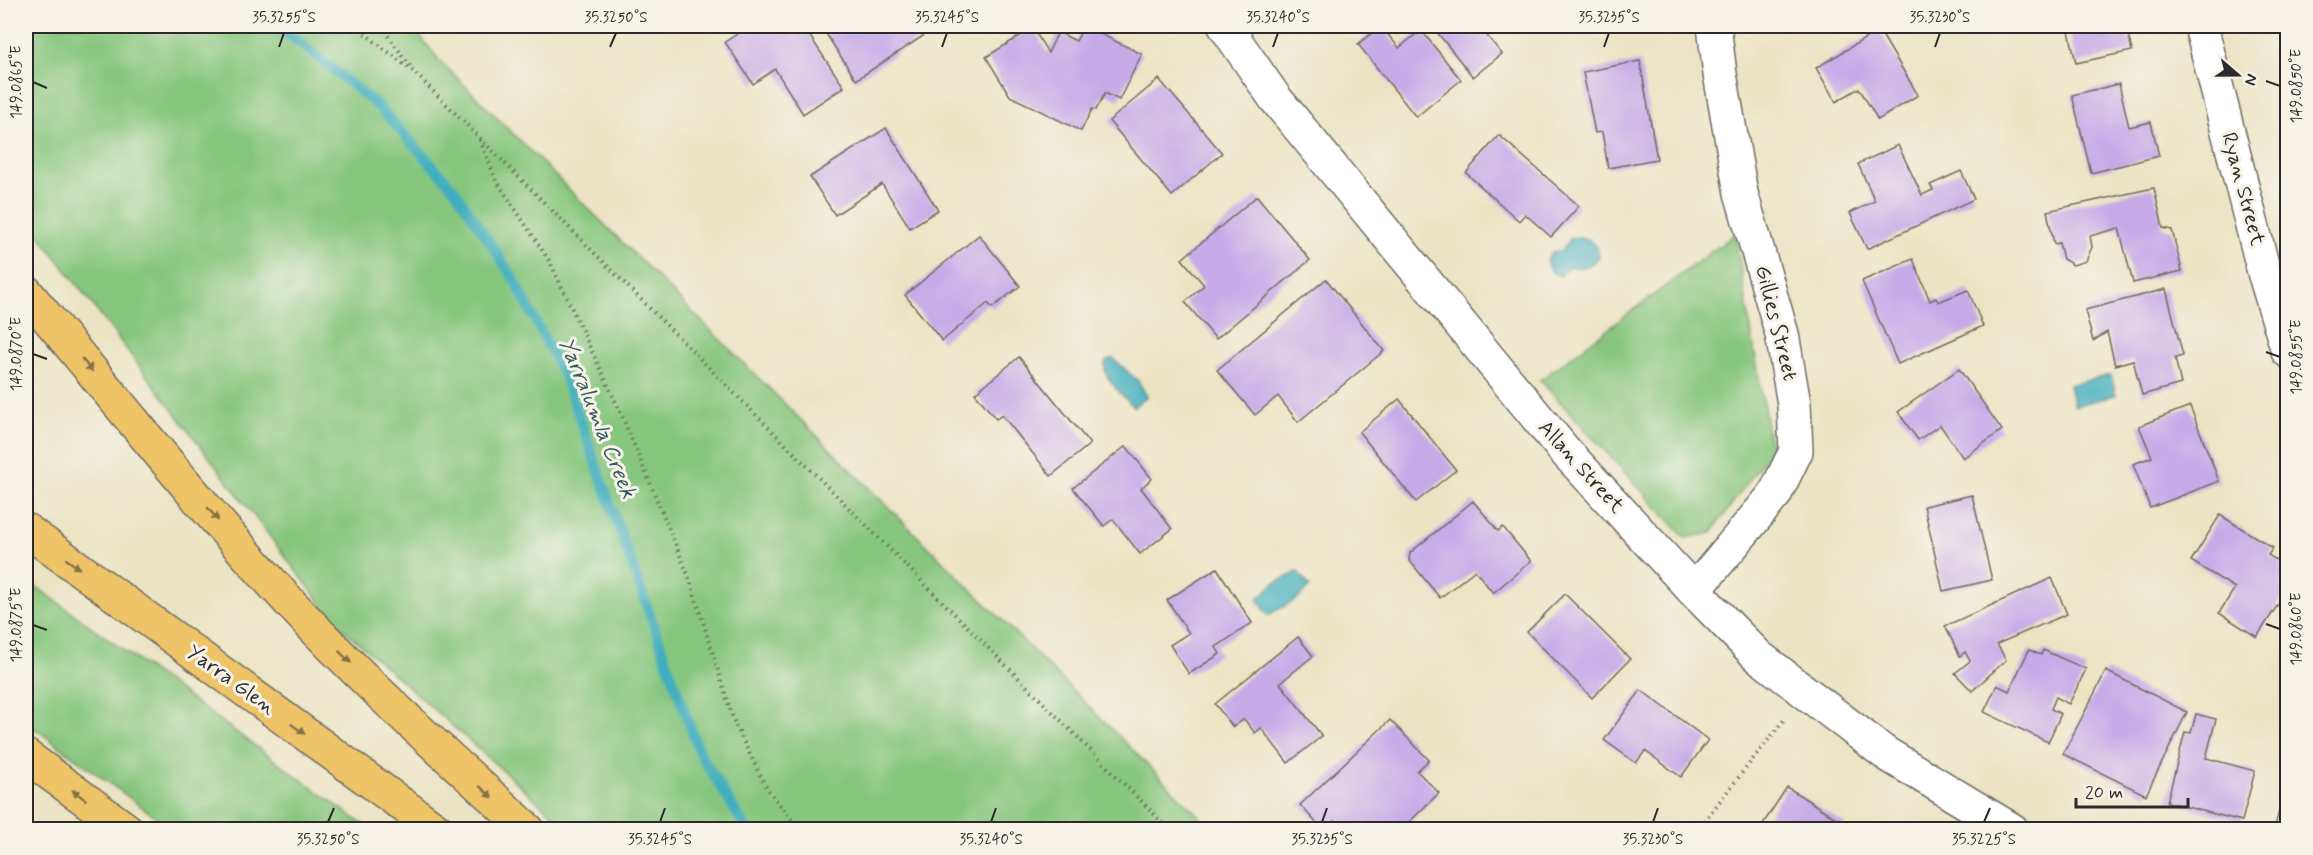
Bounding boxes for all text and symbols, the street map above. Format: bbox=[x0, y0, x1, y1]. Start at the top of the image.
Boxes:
text: 35.3255°S bbox=[252, 8, 316, 28]
text: 35.3250°S bbox=[584, 8, 648, 28]
text: 35.3245°S bbox=[915, 8, 979, 28]
text: 35.3240°S bbox=[1246, 8, 1310, 28]
text: 35.3235°S bbox=[1578, 8, 1640, 28]
text: 35.3230°S bbox=[1910, 8, 1970, 28]
text: 149.0865°E bbox=[7, 45, 27, 119]
north arrow bbox=[2208, 45, 2268, 105]
text: 149.0850°E bbox=[2287, 49, 2307, 123]
text: N bbox=[2239, 71, 2262, 88]
street label: Ryan Street bbox=[2214, 129, 2272, 249]
street label: Gillies Street bbox=[1748, 262, 1804, 384]
text: 149.0870°E bbox=[7, 317, 27, 391]
text: 149.0855°E bbox=[2287, 319, 2307, 395]
water label: Yarralumla Creek bbox=[552, 333, 642, 503]
one-way arrow bbox=[80, 357, 93, 372]
street label: Allan Street bbox=[1532, 414, 1631, 520]
one-way arrow bbox=[206, 506, 219, 522]
one-way arrow bbox=[64, 558, 80, 570]
text: 149.0875°E bbox=[7, 587, 27, 663]
text: 149.0860°E bbox=[2287, 592, 2307, 666]
street label: Yarra Glen bbox=[181, 638, 282, 722]
one-way arrow bbox=[337, 650, 351, 664]
one-way arrow bbox=[291, 722, 306, 734]
scale bar bbox=[2076, 771, 2188, 809]
text: 20 m bbox=[2085, 781, 2123, 805]
one-way arrow bbox=[478, 785, 493, 798]
one-way arrow bbox=[72, 789, 88, 801]
text: 35.3250°S bbox=[296, 830, 360, 850]
text: 35.3245°S bbox=[628, 830, 692, 850]
text: 35.3240°S bbox=[959, 830, 1023, 850]
text: 35.3235°S bbox=[1291, 830, 1353, 850]
text: 35.3230°S bbox=[1623, 830, 1683, 850]
text: 35.3225°S bbox=[1952, 830, 2016, 850]

